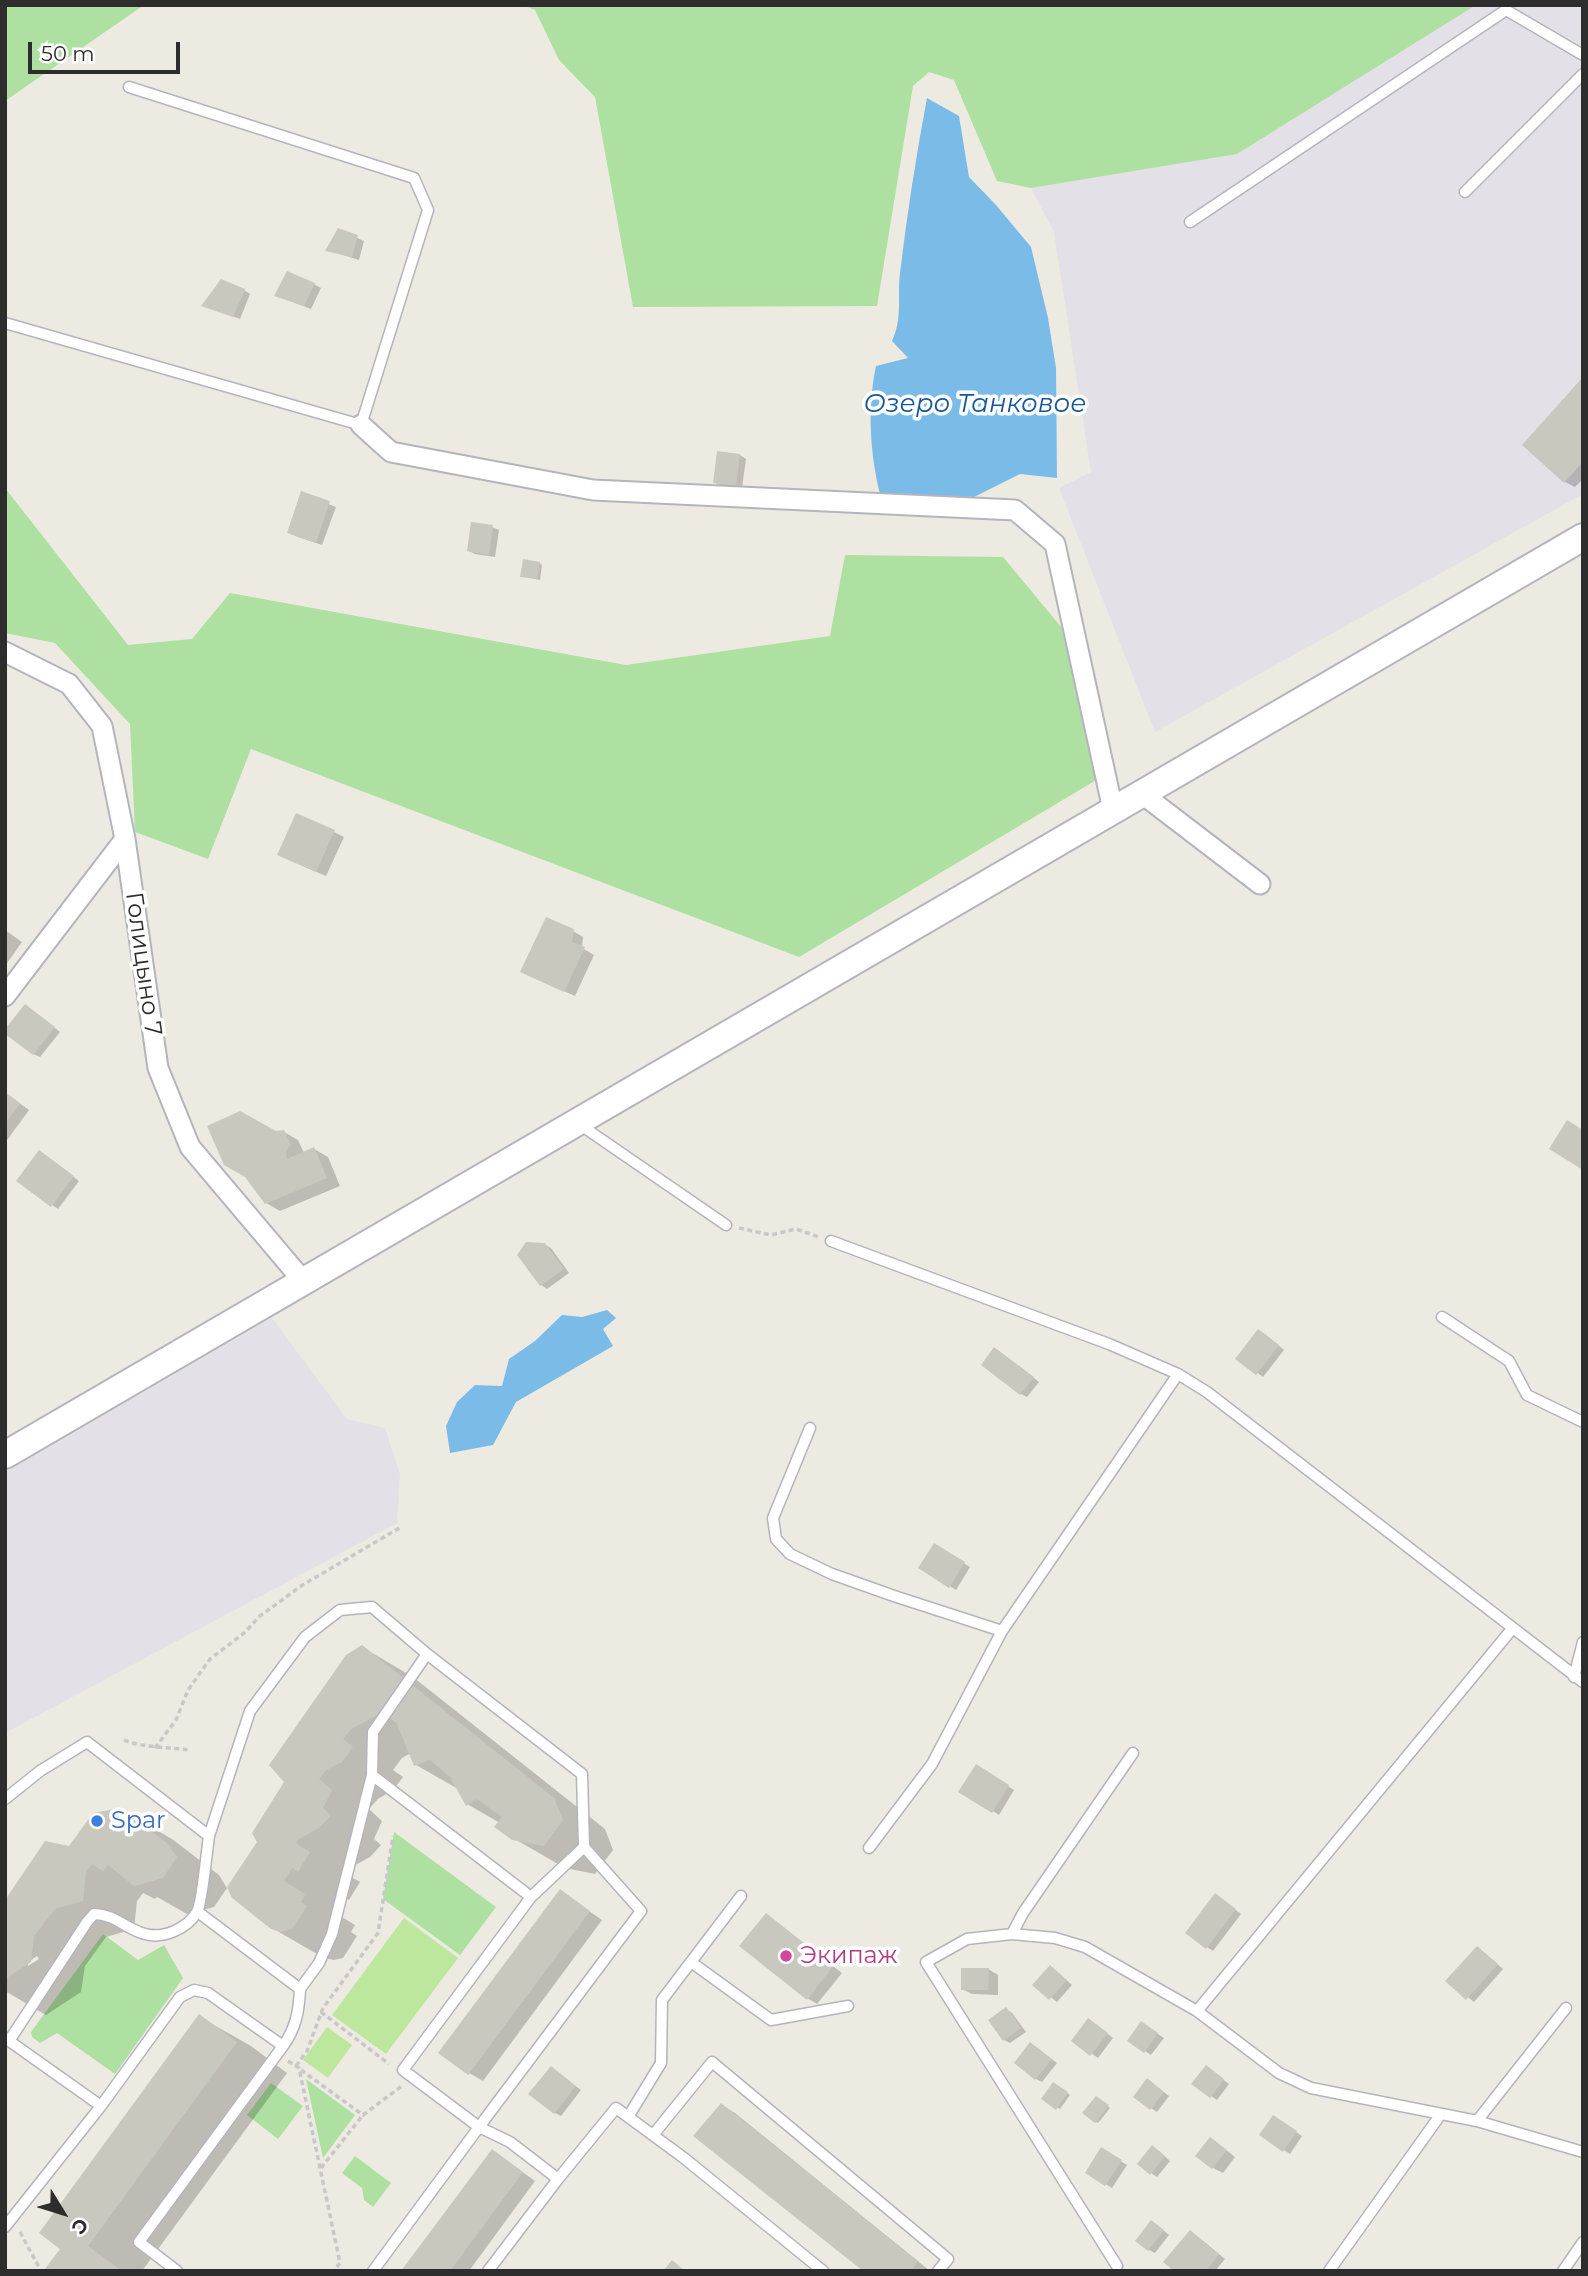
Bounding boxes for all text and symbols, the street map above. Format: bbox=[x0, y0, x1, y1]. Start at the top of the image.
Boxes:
scale bar bbox=[32, 28, 184, 72]
text: 50 m bbox=[41, 41, 95, 66]
water label: Озеро Танковое bbox=[864, 388, 1086, 420]
street label: Голицыно 7 bbox=[119, 890, 167, 1038]
place label: Spar bbox=[111, 1807, 166, 1835]
marker: Spar bbox=[89, 1813, 105, 1829]
place label: Экипаж bbox=[800, 1942, 897, 1970]
marker: Экипаж bbox=[778, 1948, 794, 1964]
north arrow bbox=[28, 2178, 98, 2248]
text: С bbox=[67, 2214, 93, 2239]

